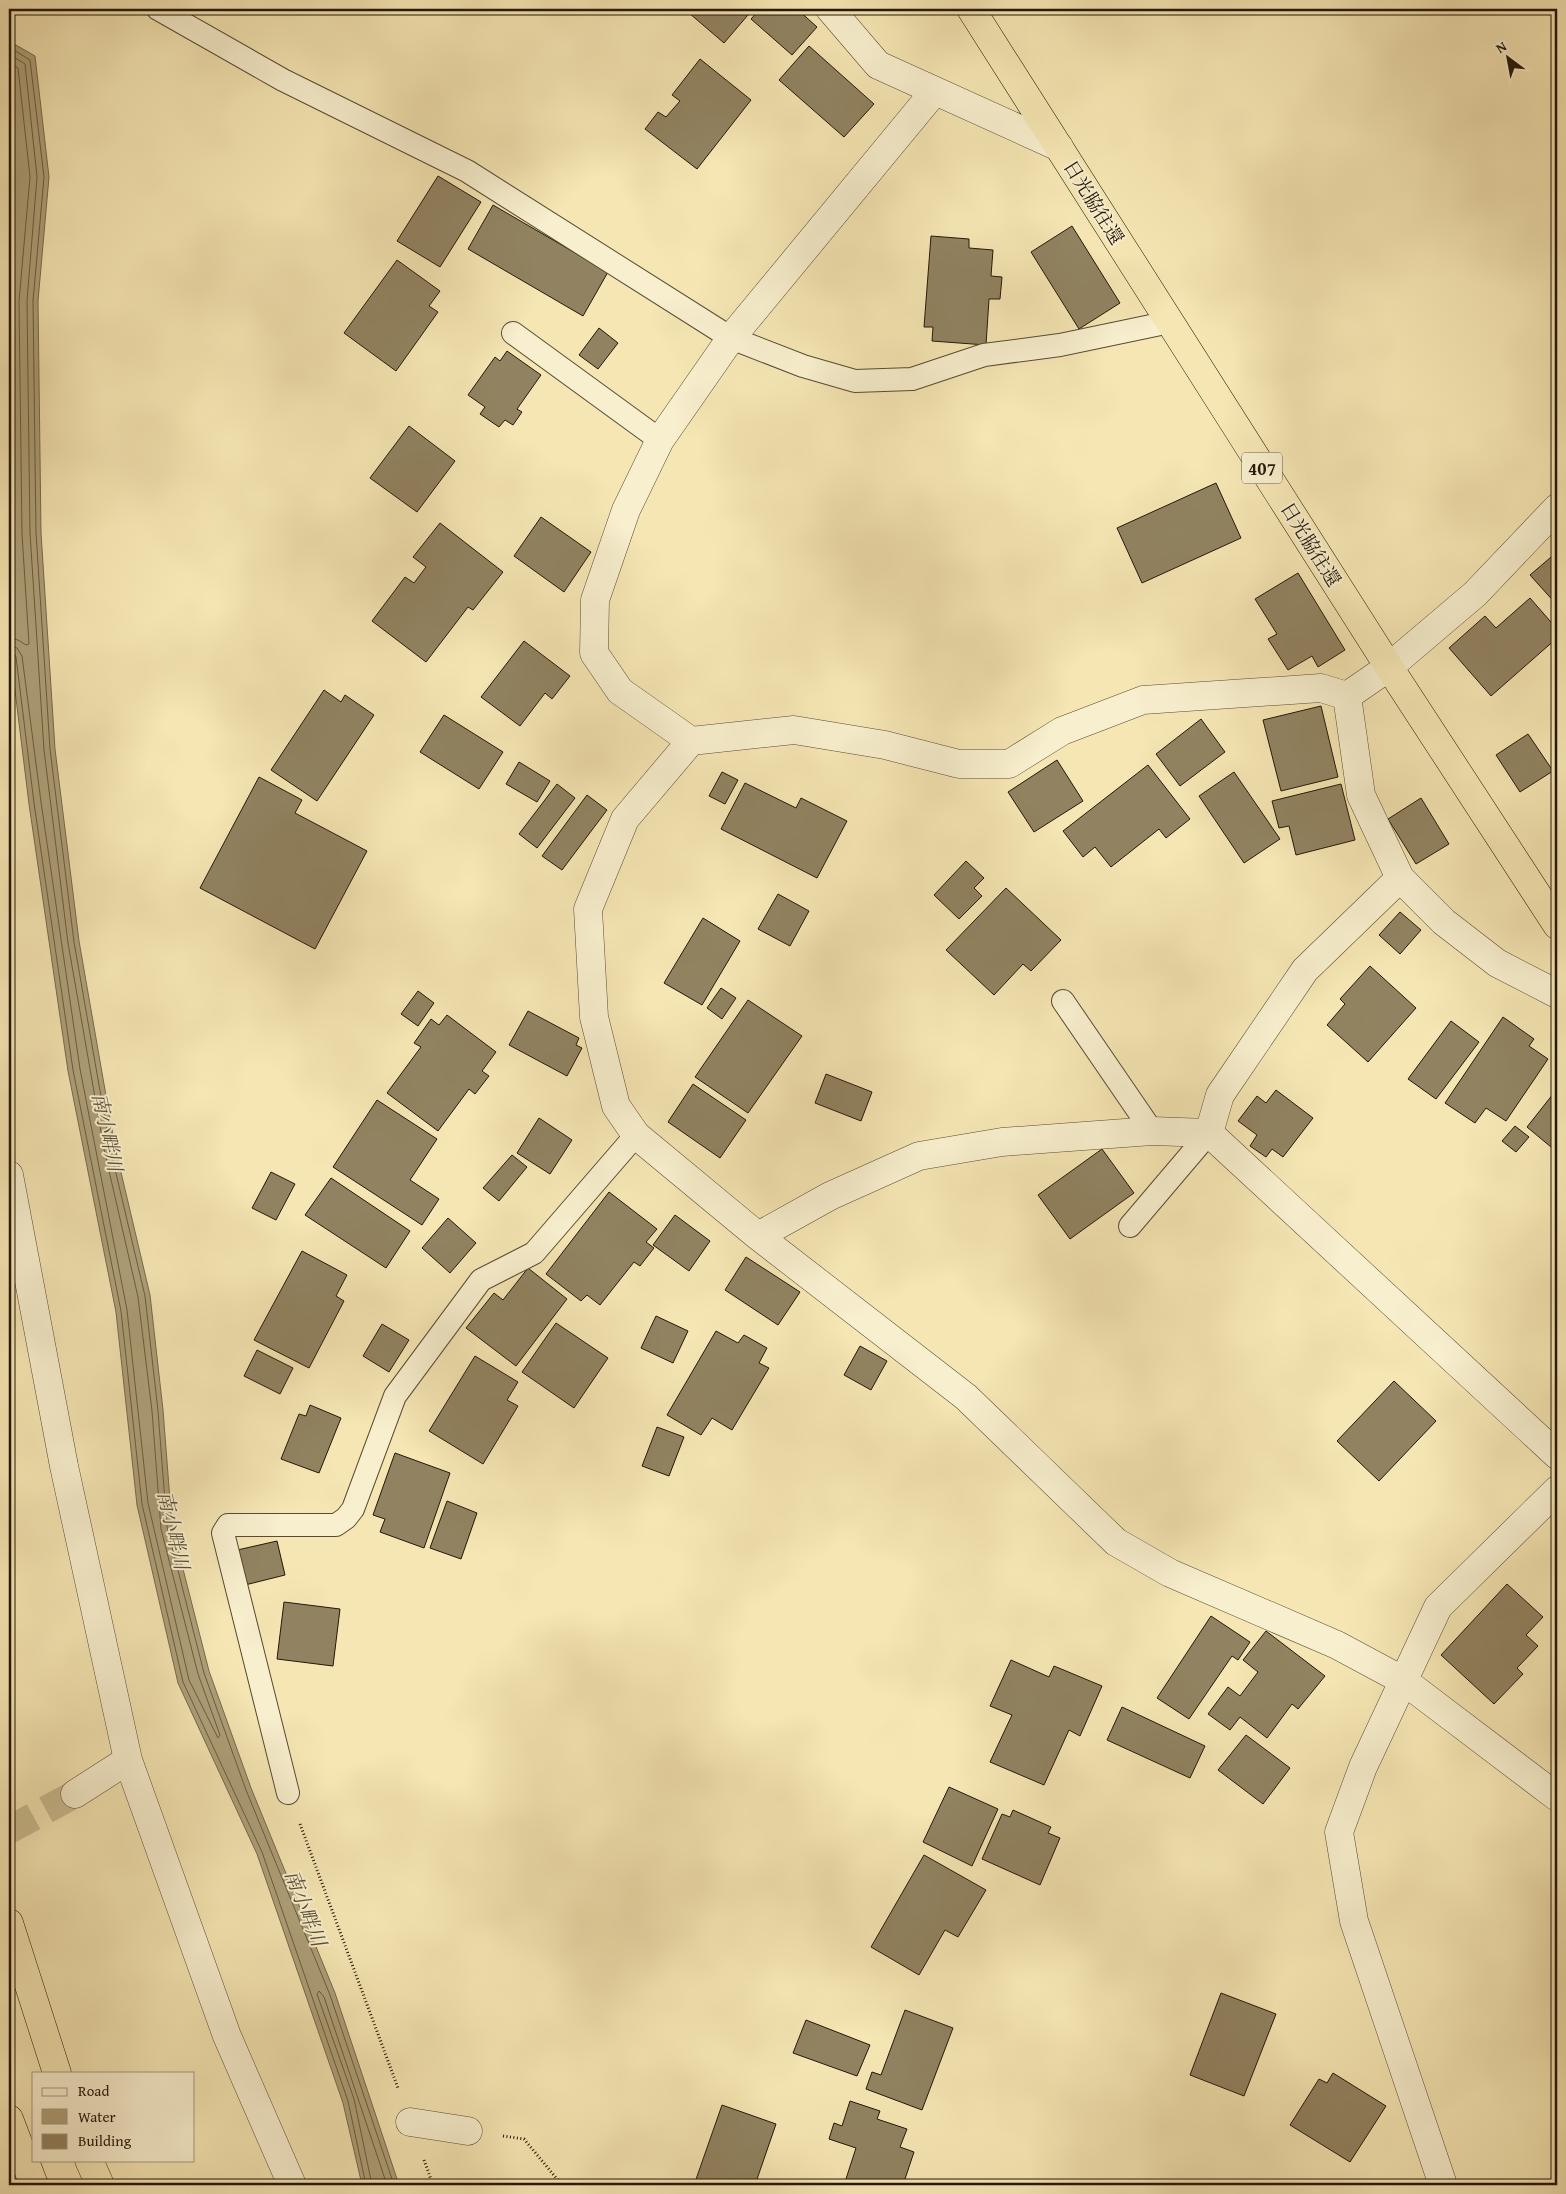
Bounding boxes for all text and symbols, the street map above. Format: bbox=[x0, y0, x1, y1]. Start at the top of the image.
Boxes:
north arrow bbox=[1484, 32, 1534, 82]
text: N bbox=[1492, 36, 1511, 58]
street label: 日光脇往還 bbox=[1057, 154, 1131, 250]
road number: 407 bbox=[1242, 452, 1282, 483]
street label: 日光脇往還 bbox=[1274, 496, 1348, 592]
water label: 南小畔川 bbox=[86, 1090, 131, 1176]
water label: 南小畔川 bbox=[151, 1488, 198, 1574]
water label: 南小畔川 bbox=[278, 1865, 335, 1952]
legend bbox=[32, 2072, 195, 2162]
text: Road bbox=[78, 2080, 109, 2101]
text: Water bbox=[78, 2106, 116, 2127]
text: Building bbox=[78, 2130, 132, 2151]

